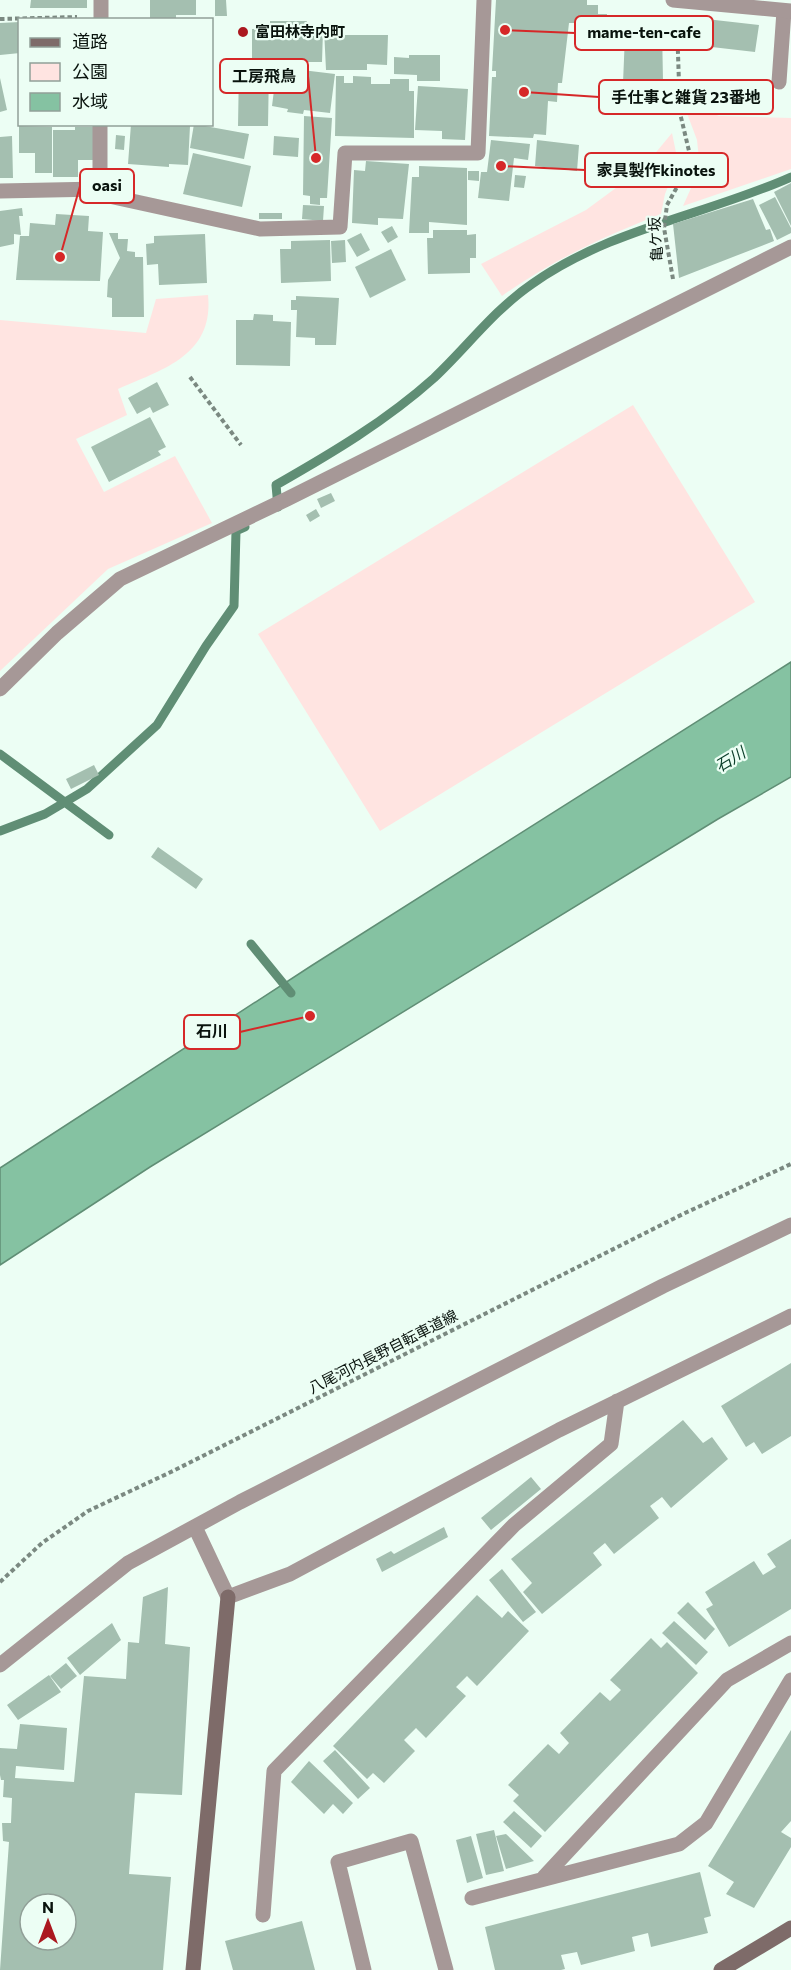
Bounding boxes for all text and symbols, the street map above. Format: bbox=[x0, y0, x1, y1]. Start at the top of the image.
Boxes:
callout: mame-ten-cafe bbox=[575, 16, 713, 50]
legend bbox=[18, 18, 213, 126]
place label: 富田林寺内町 bbox=[255, 22, 345, 40]
text: mame-ten-cafe bbox=[587, 22, 701, 41]
marker: 富田林寺内町 bbox=[236, 25, 250, 39]
text: 道路 bbox=[72, 30, 108, 52]
callout: 工房飛鳥 bbox=[220, 59, 308, 93]
text: 公園 bbox=[72, 60, 108, 82]
text: 工房飛鳥 bbox=[232, 66, 296, 85]
callout: 手仕事と雑貨 23番地 bbox=[599, 80, 773, 114]
text: 手仕事と雑貨 23番地 bbox=[611, 87, 761, 106]
text: 水域 bbox=[72, 90, 108, 112]
callout: 家具製作kinotes bbox=[585, 153, 728, 187]
text: 家具製作kinotes bbox=[597, 160, 715, 179]
callout: oasi bbox=[80, 169, 134, 203]
text: oasi bbox=[92, 175, 122, 194]
street label: 亀ケ坂 bbox=[644, 216, 666, 262]
water label: 石川 bbox=[711, 741, 750, 775]
callout: 石川 bbox=[184, 1015, 240, 1049]
text: 石川 bbox=[196, 1021, 228, 1040]
street label: 八尾河内長野自転車道線 bbox=[305, 1306, 460, 1397]
north arrow bbox=[18, 1892, 78, 1952]
text: N bbox=[42, 1897, 54, 1916]

